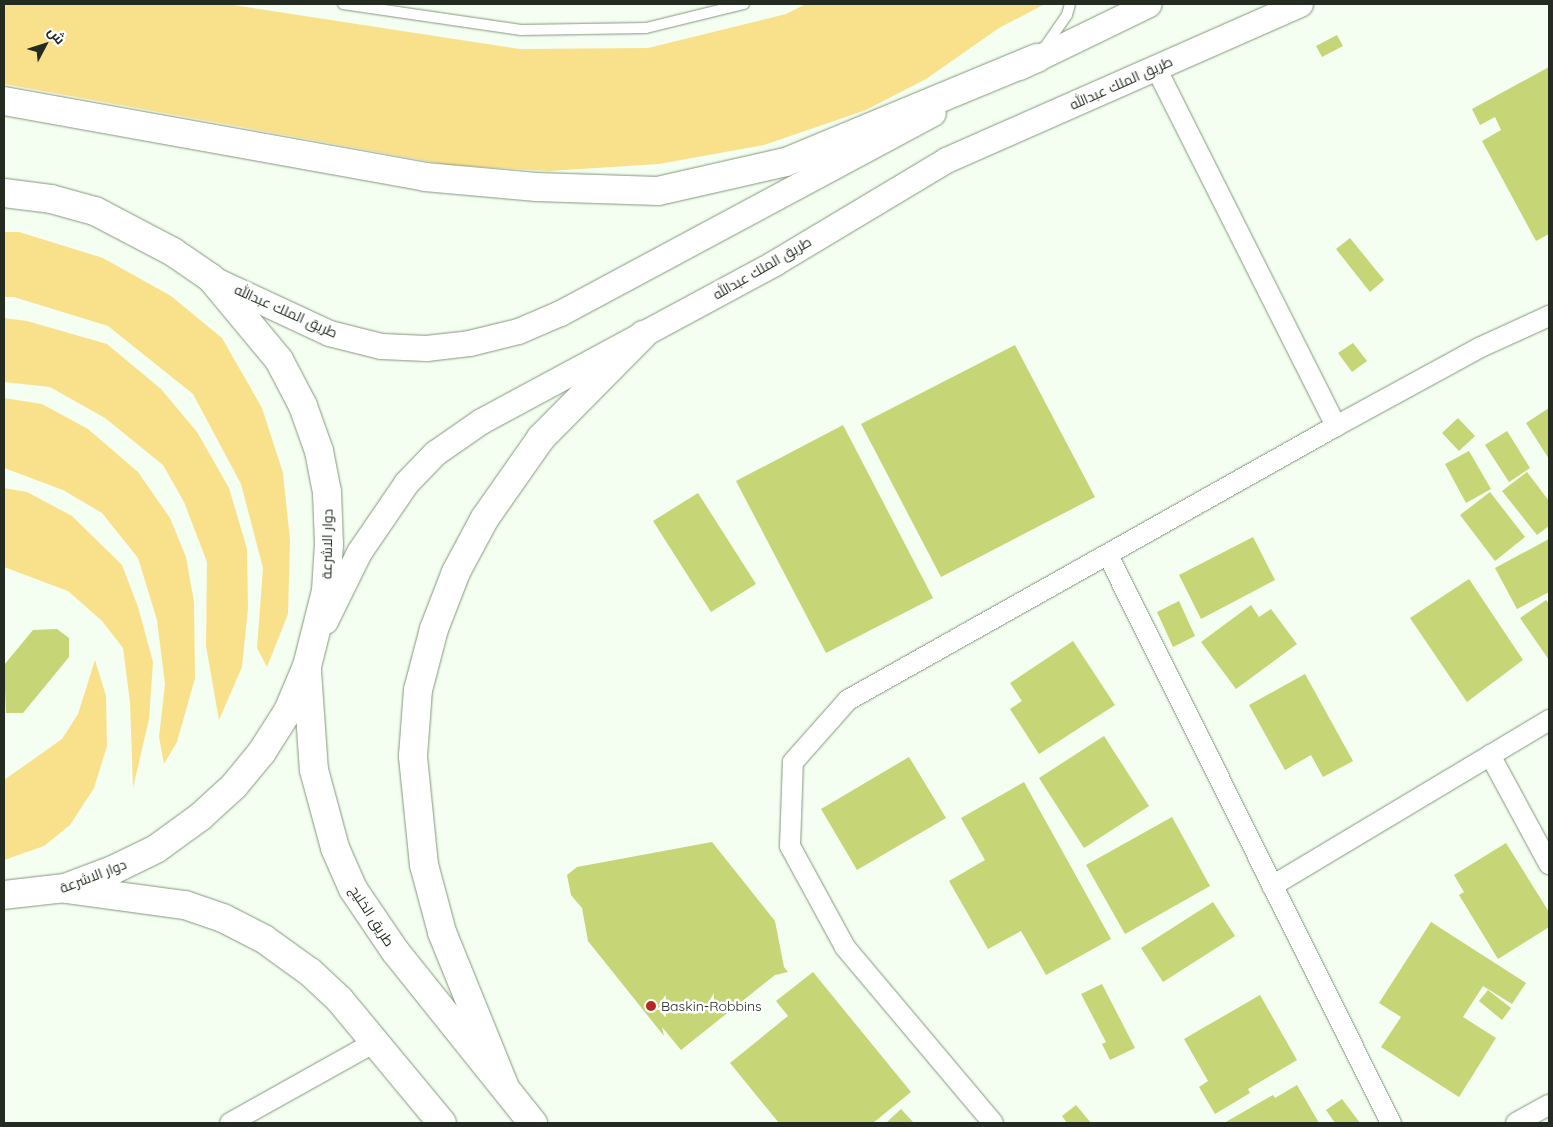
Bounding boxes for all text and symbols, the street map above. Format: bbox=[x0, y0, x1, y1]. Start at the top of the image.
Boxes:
north arrow bbox=[20, 20, 70, 70]
text: ش bbox=[44, 23, 69, 48]
street label: طريق الملك عبدالله bbox=[1067, 53, 1175, 113]
street label: طريق الملك عبدالله bbox=[710, 233, 814, 303]
street label: طريق الملك عبدالله bbox=[232, 281, 340, 341]
street label: دوار الاشرعة bbox=[318, 509, 336, 579]
street label: دوار الاشرعة bbox=[57, 856, 129, 896]
street label: طريق الخليج bbox=[346, 882, 398, 950]
place label: Baskin-Robbins bbox=[661, 998, 762, 1014]
marker: Baskin-Robbins bbox=[645, 1000, 657, 1012]

